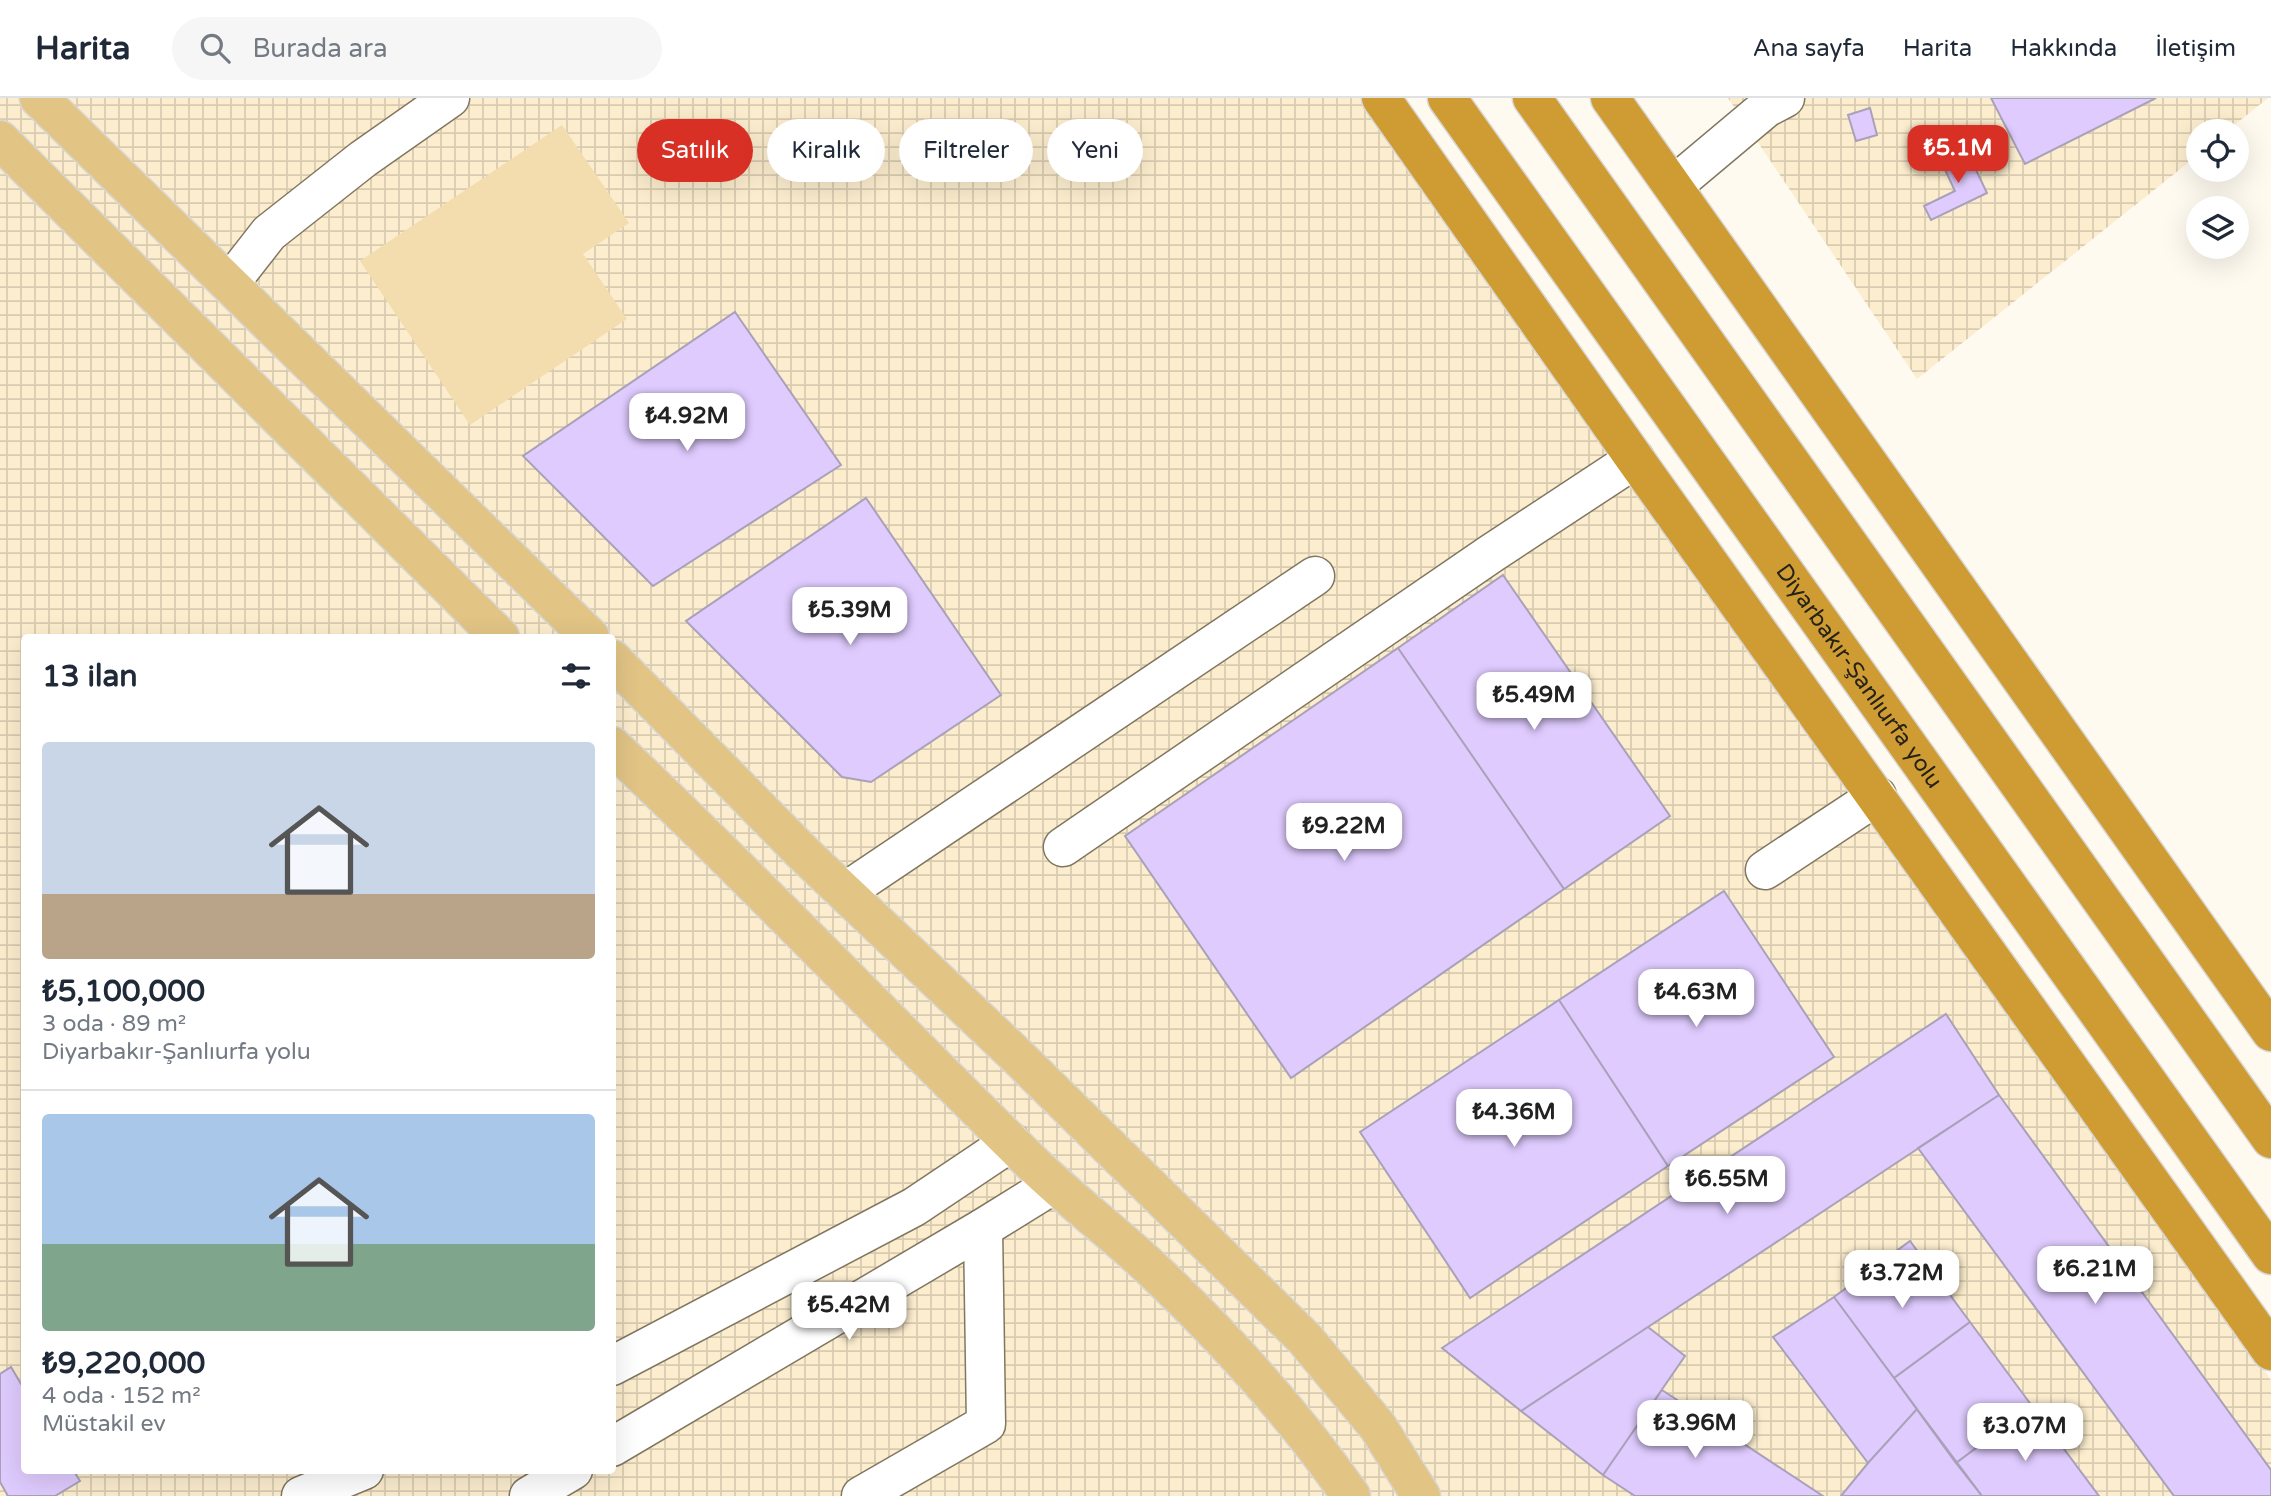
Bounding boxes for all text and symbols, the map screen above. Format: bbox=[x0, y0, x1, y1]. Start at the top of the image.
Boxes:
search box bbox=[172, 17, 662, 80]
text: Harita bbox=[35, 29, 130, 68]
icon: search bbox=[196, 29, 234, 67]
text: Burada ara bbox=[252, 33, 388, 64]
text: Ana sayfa bbox=[1753, 34, 1865, 63]
text: Harita bbox=[1903, 34, 1972, 63]
text: Hakkında bbox=[2010, 34, 2117, 63]
text: İletişim bbox=[2155, 34, 2236, 63]
chip: Satılık bbox=[637, 119, 753, 182]
chip: Kiralık bbox=[767, 119, 885, 182]
chip: Filtreler bbox=[899, 119, 1033, 182]
chip: Yeni bbox=[1047, 119, 1143, 182]
map controls bbox=[2186, 119, 2249, 259]
button: locate bbox=[2186, 119, 2249, 182]
pin: ₺5.1M bbox=[1909, 126, 2007, 185]
text: ₺5.1M bbox=[1924, 134, 1993, 162]
button: layers bbox=[2186, 196, 2249, 259]
pin: ₺4.92M bbox=[630, 394, 744, 453]
text: ₺4.92M bbox=[645, 402, 729, 430]
street label: Diyarbakır-Şanlıurfa yolu bbox=[1769, 559, 1948, 794]
pin: ₺5.39M bbox=[793, 588, 907, 647]
text: ₺5.39M bbox=[808, 596, 892, 624]
icon: filters bbox=[557, 657, 595, 695]
text: 13 ilan bbox=[42, 658, 138, 695]
pin: ₺5.49M bbox=[1477, 672, 1591, 732]
text: ₺5.49M bbox=[1493, 681, 1575, 709]
icon: home bbox=[256, 787, 382, 913]
pin: ₺9.22M bbox=[1287, 804, 1401, 863]
text: ₺9.22M bbox=[1302, 812, 1386, 840]
pin: ₺4.63M bbox=[1639, 970, 1753, 1029]
text: ₺5,100,000 bbox=[42, 973, 205, 1010]
text: ₺4.63M bbox=[1654, 978, 1738, 1006]
text: 3 oda · 89 m² bbox=[42, 1010, 186, 1038]
text: Diyarbakır-Şanlıurfa yolu bbox=[42, 1038, 311, 1066]
pin: ₺4.36M bbox=[1457, 1090, 1571, 1149]
text: ₺4.36M bbox=[1472, 1098, 1556, 1126]
pin: ₺6.55M bbox=[1670, 1156, 1784, 1216]
icon: home bbox=[256, 1159, 382, 1285]
text: ₺6.55M bbox=[1685, 1165, 1769, 1193]
pin: ₺6.21M bbox=[2038, 1246, 2152, 1306]
pin: ₺3.72M bbox=[1845, 1250, 1959, 1310]
text: ₺6.21M bbox=[2053, 1255, 2137, 1283]
text: ₺3.72M bbox=[1860, 1259, 1944, 1287]
pin: ₺5.42M bbox=[792, 1282, 906, 1342]
text: ₺5.42M bbox=[808, 1291, 890, 1319]
text: ₺9,220,000 bbox=[42, 1345, 205, 1382]
text: 4 oda · 152 m² bbox=[42, 1382, 201, 1410]
pin: ₺3.96M bbox=[1638, 1400, 1752, 1460]
pin: ₺3.07M bbox=[1968, 1404, 2082, 1463]
text: ₺3.96M bbox=[1653, 1409, 1737, 1437]
text: Müstakil ev bbox=[42, 1410, 166, 1438]
text: ₺3.07M bbox=[1983, 1412, 2067, 1440]

